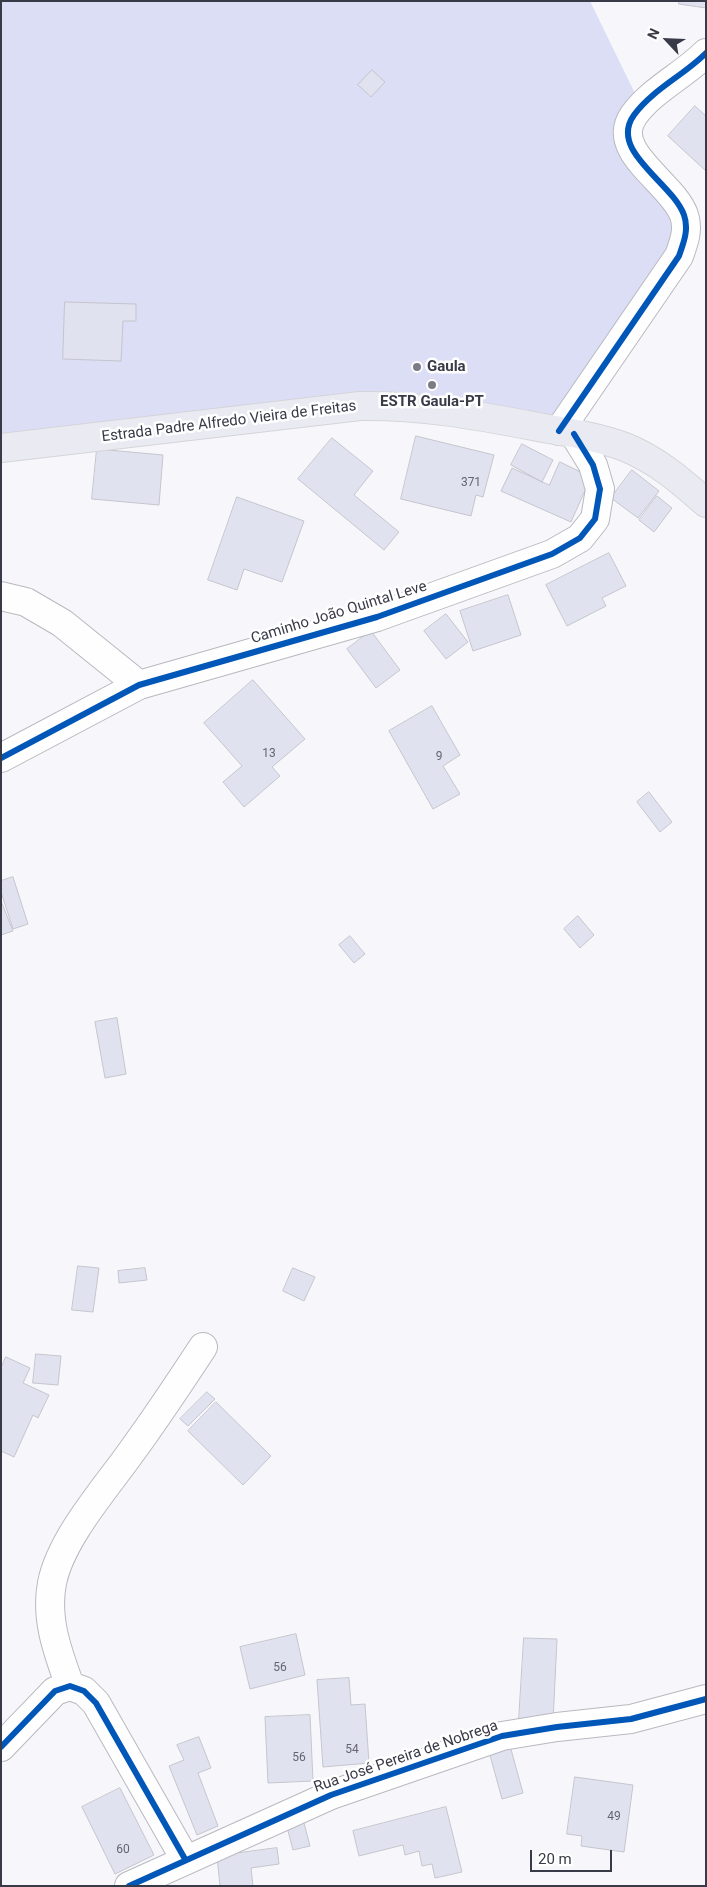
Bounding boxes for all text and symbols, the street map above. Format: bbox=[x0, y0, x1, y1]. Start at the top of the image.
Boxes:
north arrow bbox=[642, 15, 692, 65]
text: N bbox=[644, 26, 663, 42]
place label: Gaula bbox=[427, 358, 466, 376]
marker: Gaula bbox=[411, 361, 423, 373]
marker: ESTR Gaula-PT bbox=[426, 379, 438, 391]
place label: ESTR Gaula-PT bbox=[380, 393, 484, 411]
street label: Estrada Padre Alfredo Vieira de Freitas bbox=[101, 397, 357, 447]
house number: 371 bbox=[461, 476, 481, 490]
street label: Caminho João Quintal Leve bbox=[249, 578, 429, 648]
house number: 13 bbox=[262, 747, 276, 761]
house number: 9 bbox=[436, 750, 442, 764]
house number: 56 bbox=[273, 1661, 287, 1675]
street label: Rua José Pereira de Nobrega bbox=[312, 1717, 500, 1797]
house number: 54 bbox=[345, 1743, 359, 1757]
house number: 56 bbox=[292, 1751, 306, 1765]
house number: 49 bbox=[607, 1810, 621, 1824]
scale bar bbox=[532, 1840, 614, 1872]
house number: 60 bbox=[116, 1843, 130, 1857]
text: 20 m bbox=[538, 1850, 572, 1868]

